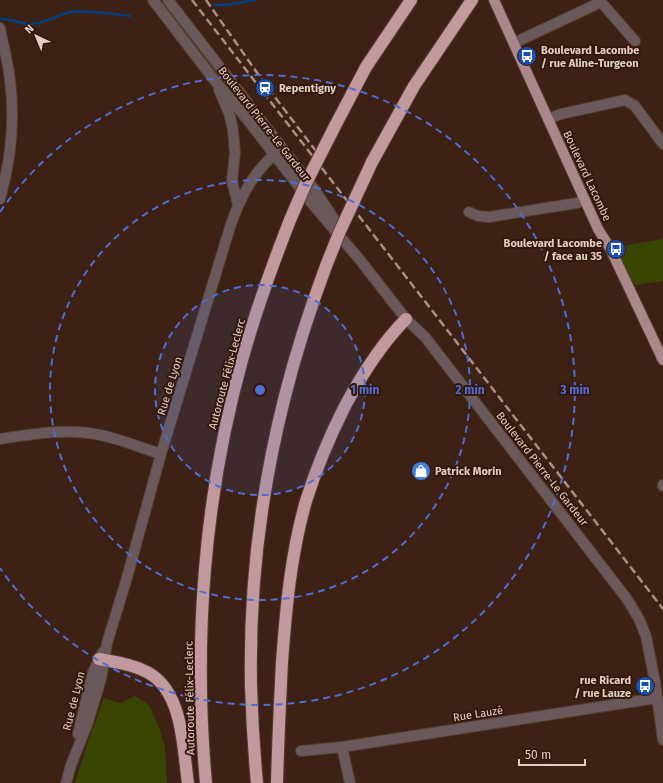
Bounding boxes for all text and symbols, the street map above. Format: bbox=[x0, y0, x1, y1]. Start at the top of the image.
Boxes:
north arrow bbox=[16, 16, 56, 56]
text: N bbox=[22, 22, 37, 36]
place label: Boulevard Lacombe / rue Aline-Turgeon bbox=[541, 44, 639, 70]
bus stop icon: Boulevard Lacombe / rue Aline-Turgeon bbox=[516, 45, 538, 67]
street label: Boulevard Pierre-Le Gardeur bbox=[215, 64, 313, 184]
station icon: Repentigny bbox=[254, 77, 276, 99]
place label: Repentigny bbox=[279, 82, 336, 95]
street label: Boulevard Lacombe bbox=[560, 129, 614, 223]
place label: Boulevard Lacombe / face au 35 bbox=[504, 237, 602, 263]
bus stop icon: Boulevard Lacombe / face au 35 bbox=[605, 238, 627, 260]
street label: Autoroute Félix-Leclerc bbox=[206, 317, 248, 431]
street label: Rue de Lyon bbox=[155, 355, 185, 417]
centre of rings bbox=[253, 383, 267, 397]
text: 1 min bbox=[351, 383, 379, 397]
text: 2 min bbox=[455, 383, 485, 397]
text: 3 min bbox=[559, 383, 590, 397]
street label: Boulevard Pierre-Le Gardeur bbox=[493, 409, 591, 529]
shop icon: Patrick Morin bbox=[410, 460, 432, 482]
place label: Patrick Morin bbox=[435, 465, 502, 478]
street label: Autoroute Félix-Leclerc bbox=[183, 641, 197, 755]
street label: Rue de Lyon bbox=[60, 670, 88, 732]
place label: rue Ricard / rue Lauze bbox=[574, 674, 631, 700]
bus stop icon: rue Ricard / rue Lauze bbox=[634, 675, 656, 697]
street label: Rue Lauzé bbox=[452, 704, 504, 724]
scale bar bbox=[519, 741, 585, 767]
text: 50 m bbox=[525, 748, 551, 762]

